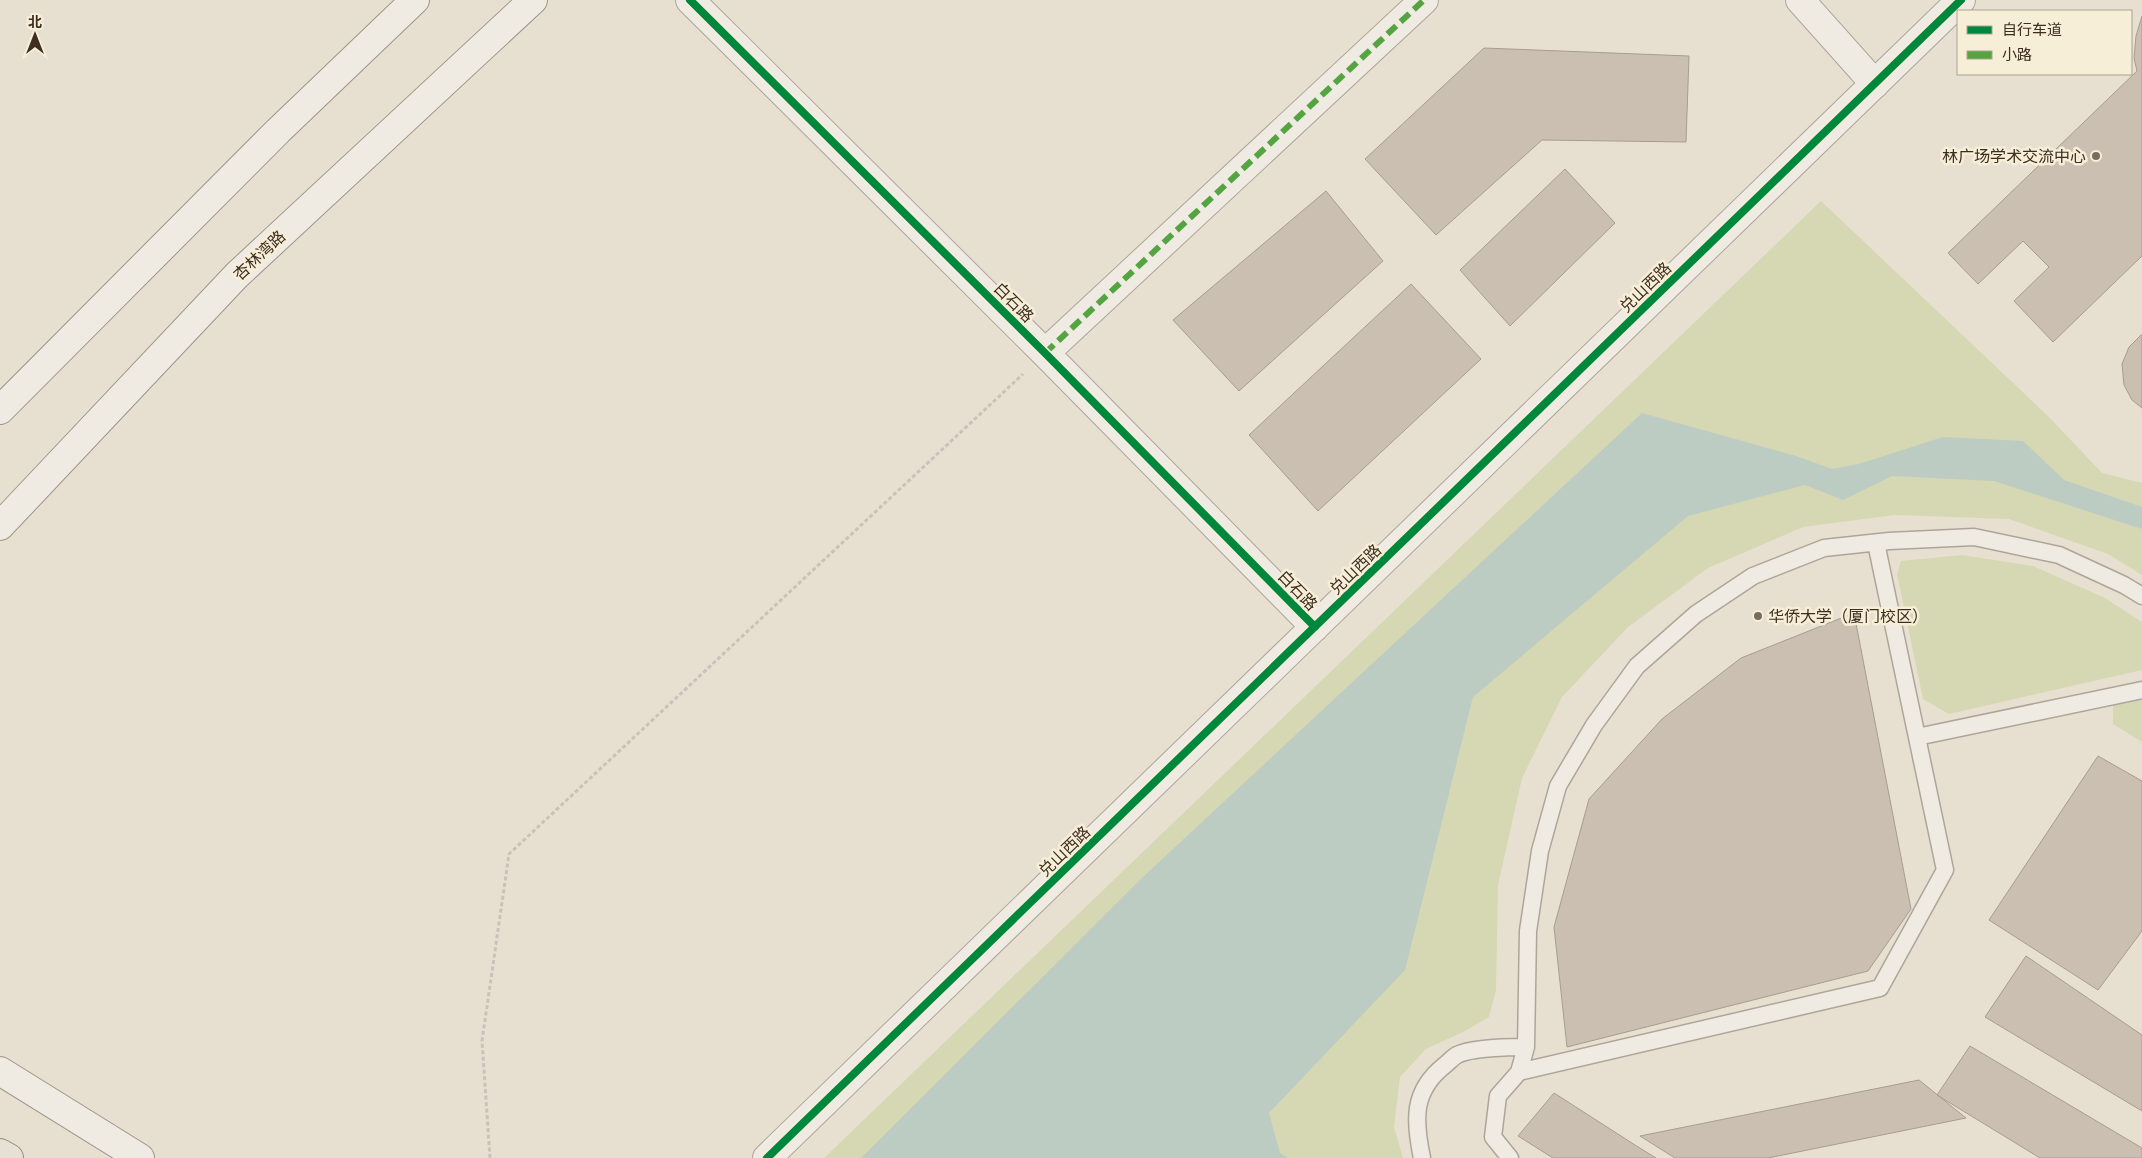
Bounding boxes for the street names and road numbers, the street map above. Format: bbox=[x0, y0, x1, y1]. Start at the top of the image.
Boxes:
street label: 杏林湾路 bbox=[227, 224, 290, 285]
street label: 兑山西路 bbox=[1613, 255, 1676, 317]
street label: 白石路 bbox=[989, 276, 1040, 327]
street label: 兑山西路 bbox=[1323, 537, 1386, 599]
street label: 白石路 bbox=[1273, 564, 1324, 615]
street label: 兑山西路 bbox=[1032, 819, 1095, 881]

